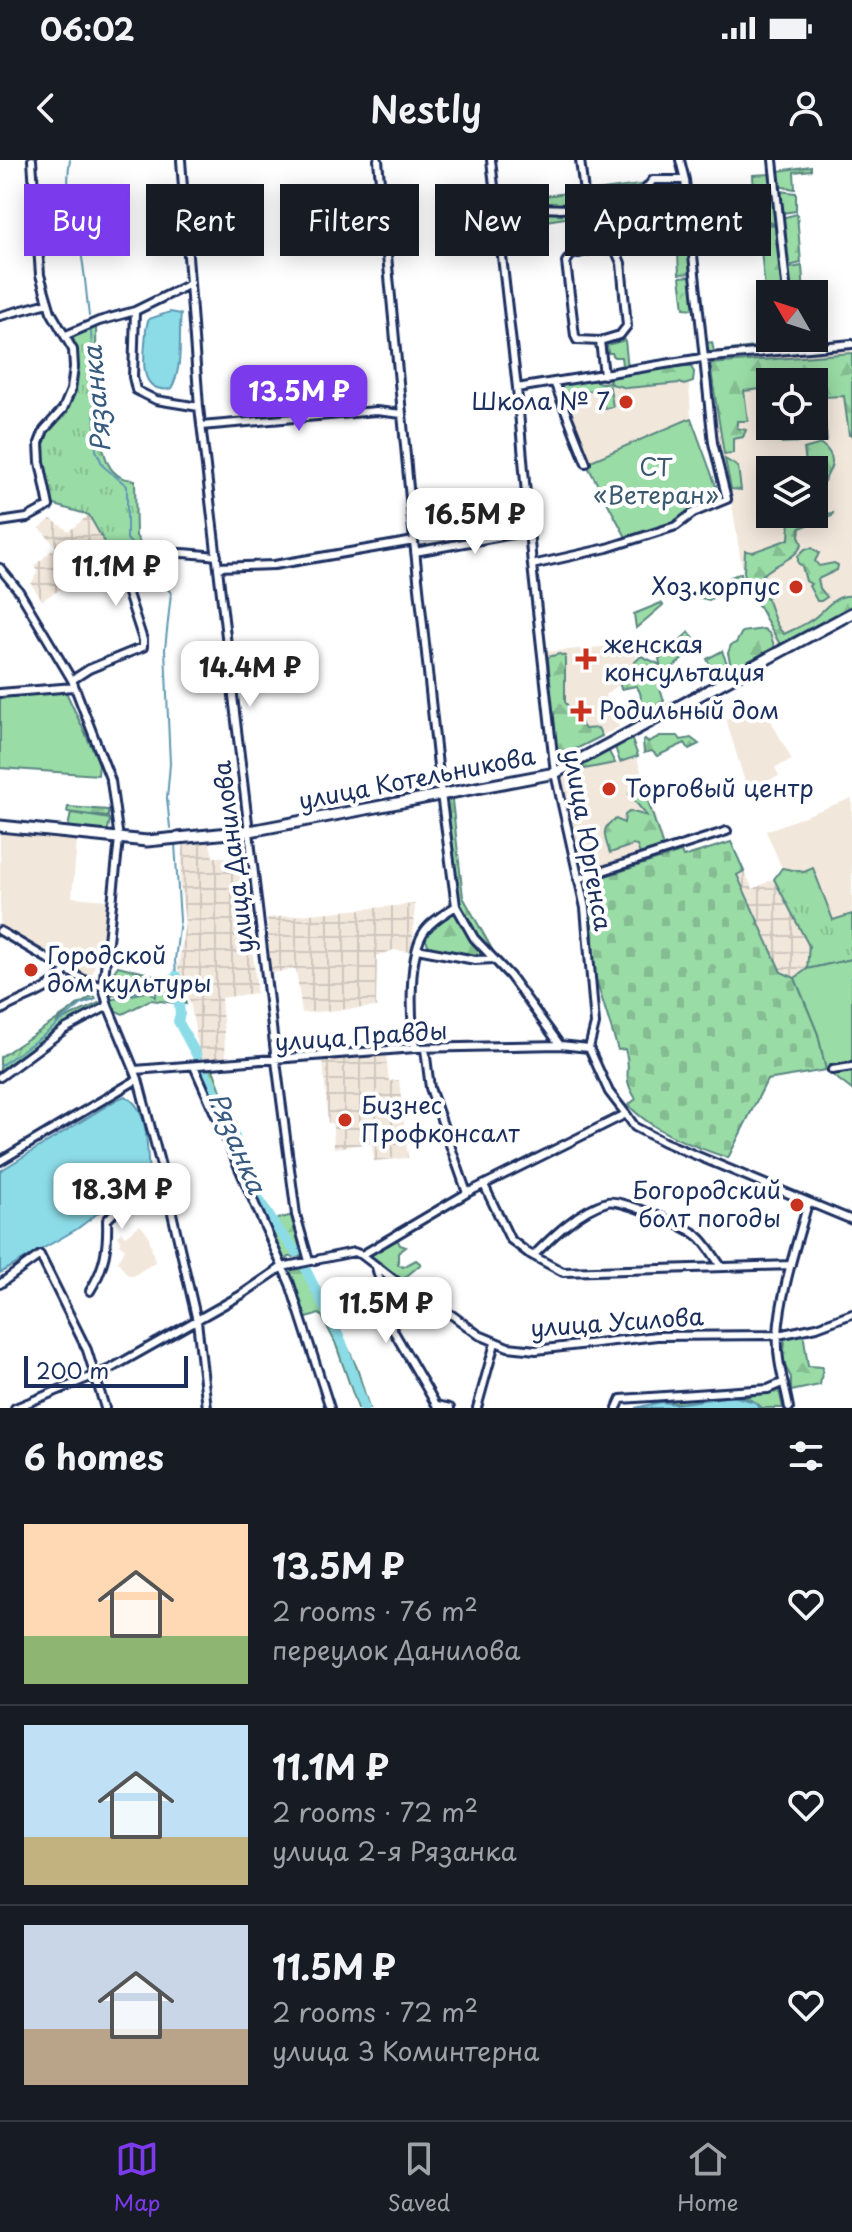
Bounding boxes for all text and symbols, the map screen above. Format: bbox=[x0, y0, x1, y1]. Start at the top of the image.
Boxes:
text: 06:02 bbox=[40, 6, 135, 51]
text: Nestly bbox=[370, 81, 482, 135]
icon: back bbox=[24, 86, 68, 130]
icon: person bbox=[784, 86, 828, 130]
chip: Buy bbox=[24, 184, 130, 256]
chip: Rent bbox=[146, 184, 264, 256]
chip: Filters bbox=[280, 184, 419, 256]
chip: New bbox=[435, 184, 549, 256]
chip: Apartment bbox=[565, 184, 771, 256]
north arrow bbox=[756, 280, 828, 352]
map controls bbox=[756, 280, 828, 528]
water label: Рязанка bbox=[71, 343, 120, 454]
pin: 13.5M ₽ bbox=[225, 365, 373, 433]
button: locate bbox=[756, 368, 828, 440]
text: 13.5M ₽ bbox=[248, 371, 350, 410]
place label: Школа № 7 bbox=[471, 382, 610, 418]
marker: Школа № 7 bbox=[617, 393, 635, 411]
park label: СТ «Ветеран» bbox=[593, 448, 719, 512]
button: layers bbox=[756, 456, 828, 528]
pin: 16.5M ₽ bbox=[401, 488, 549, 556]
text: 16.5M ₽ bbox=[425, 494, 525, 533]
pin: 11.1M ₽ bbox=[42, 540, 190, 608]
text: 11.1M ₽ bbox=[71, 546, 161, 585]
place label: Хоз.корпус bbox=[651, 567, 780, 603]
marker: Хоз.корпус bbox=[787, 578, 805, 596]
place label: женская консультация bbox=[603, 625, 765, 689]
pin: 14.4M ₽ bbox=[176, 641, 324, 709]
text: 14.4M ₽ bbox=[199, 647, 301, 686]
marker: женская консультация bbox=[575, 648, 597, 670]
place label: Родильный дом bbox=[599, 691, 779, 727]
marker: Родильный дом bbox=[570, 700, 592, 722]
street label: улица Котельникова bbox=[295, 736, 538, 818]
street label: улица Юргенса bbox=[555, 746, 623, 934]
street label: улица Данилова bbox=[202, 759, 262, 956]
place label: Торговый центр bbox=[625, 769, 814, 805]
marker: Торговый центр bbox=[600, 780, 618, 798]
place label: Городской дом культуры bbox=[47, 936, 212, 1000]
marker: Городской дом культуры bbox=[22, 961, 40, 979]
street label: улица Правды bbox=[273, 1011, 448, 1059]
water label: Рязанка bbox=[200, 1086, 278, 1200]
place label: Бизнес Профконсалт bbox=[361, 1086, 520, 1150]
marker: Бизнес Профконсалт bbox=[336, 1111, 354, 1129]
pin: 18.3M ₽ bbox=[48, 1163, 196, 1231]
text: 18.3M ₽ bbox=[71, 1169, 173, 1208]
place label: Богородский болт погоды bbox=[632, 1171, 781, 1235]
marker: Богородский болт погоды bbox=[788, 1196, 806, 1214]
pin: 11.5M ₽ bbox=[312, 1277, 460, 1345]
text: 11.5M ₽ bbox=[339, 1283, 433, 1322]
street label: улица Усилова bbox=[529, 1297, 705, 1345]
scale bar bbox=[24, 1352, 188, 1388]
text: 200 m bbox=[36, 1353, 109, 1386]
text: 6 homes bbox=[24, 1430, 164, 1482]
icon: filters bbox=[784, 1434, 828, 1478]
text: 13.5M ₽ bbox=[272, 1539, 404, 1591]
icon: home bbox=[88, 1556, 184, 1652]
icon: heart bbox=[784, 1582, 828, 1626]
text: 2 rooms · 76 m² bbox=[272, 1591, 478, 1630]
text: переулок Данилова bbox=[272, 1630, 520, 1669]
text: 11.1M ₽ bbox=[272, 1740, 389, 1792]
icon: home bbox=[88, 1757, 184, 1853]
icon: heart bbox=[784, 1783, 828, 1827]
text: 2 rooms · 72 m² bbox=[272, 1792, 478, 1831]
text: улица 2-я Рязанка bbox=[272, 1831, 517, 1870]
text: 11.5M ₽ bbox=[272, 1940, 396, 1992]
icon: home bbox=[88, 1957, 184, 2053]
icon: heart bbox=[784, 1983, 828, 2027]
text: 2 rooms · 72 m² bbox=[272, 1992, 478, 2031]
text: улица 3 Коминтерна bbox=[272, 2031, 539, 2070]
tab: Map bbox=[114, 2137, 161, 2218]
tab: Saved bbox=[388, 2137, 450, 2218]
tab: Home bbox=[677, 2137, 738, 2218]

